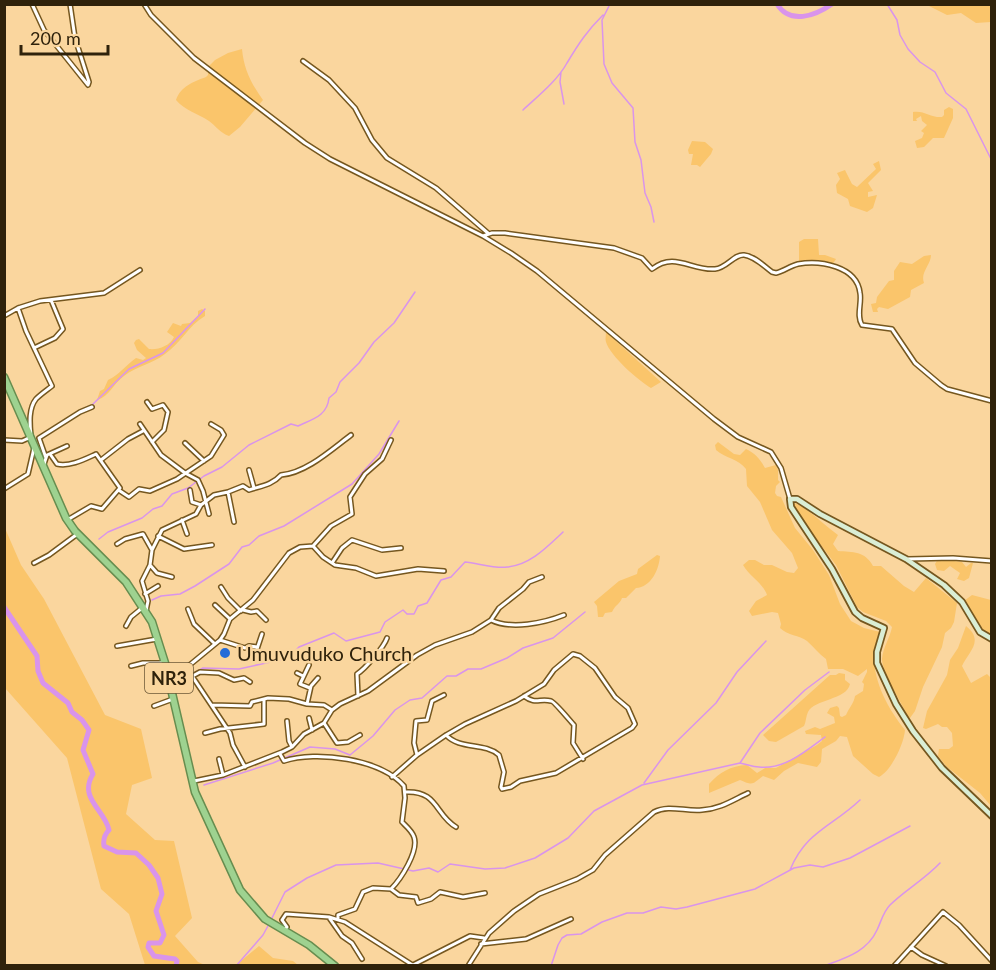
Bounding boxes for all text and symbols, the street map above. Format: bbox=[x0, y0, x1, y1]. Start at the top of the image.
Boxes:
scale bar bbox=[21, 18, 108, 56]
text: 200 m bbox=[30, 27, 81, 49]
place label: Umuvuduko Church bbox=[237, 641, 412, 665]
marker: Umuvuduko Church bbox=[218, 646, 232, 660]
road number: NR3 bbox=[145, 663, 193, 693]

